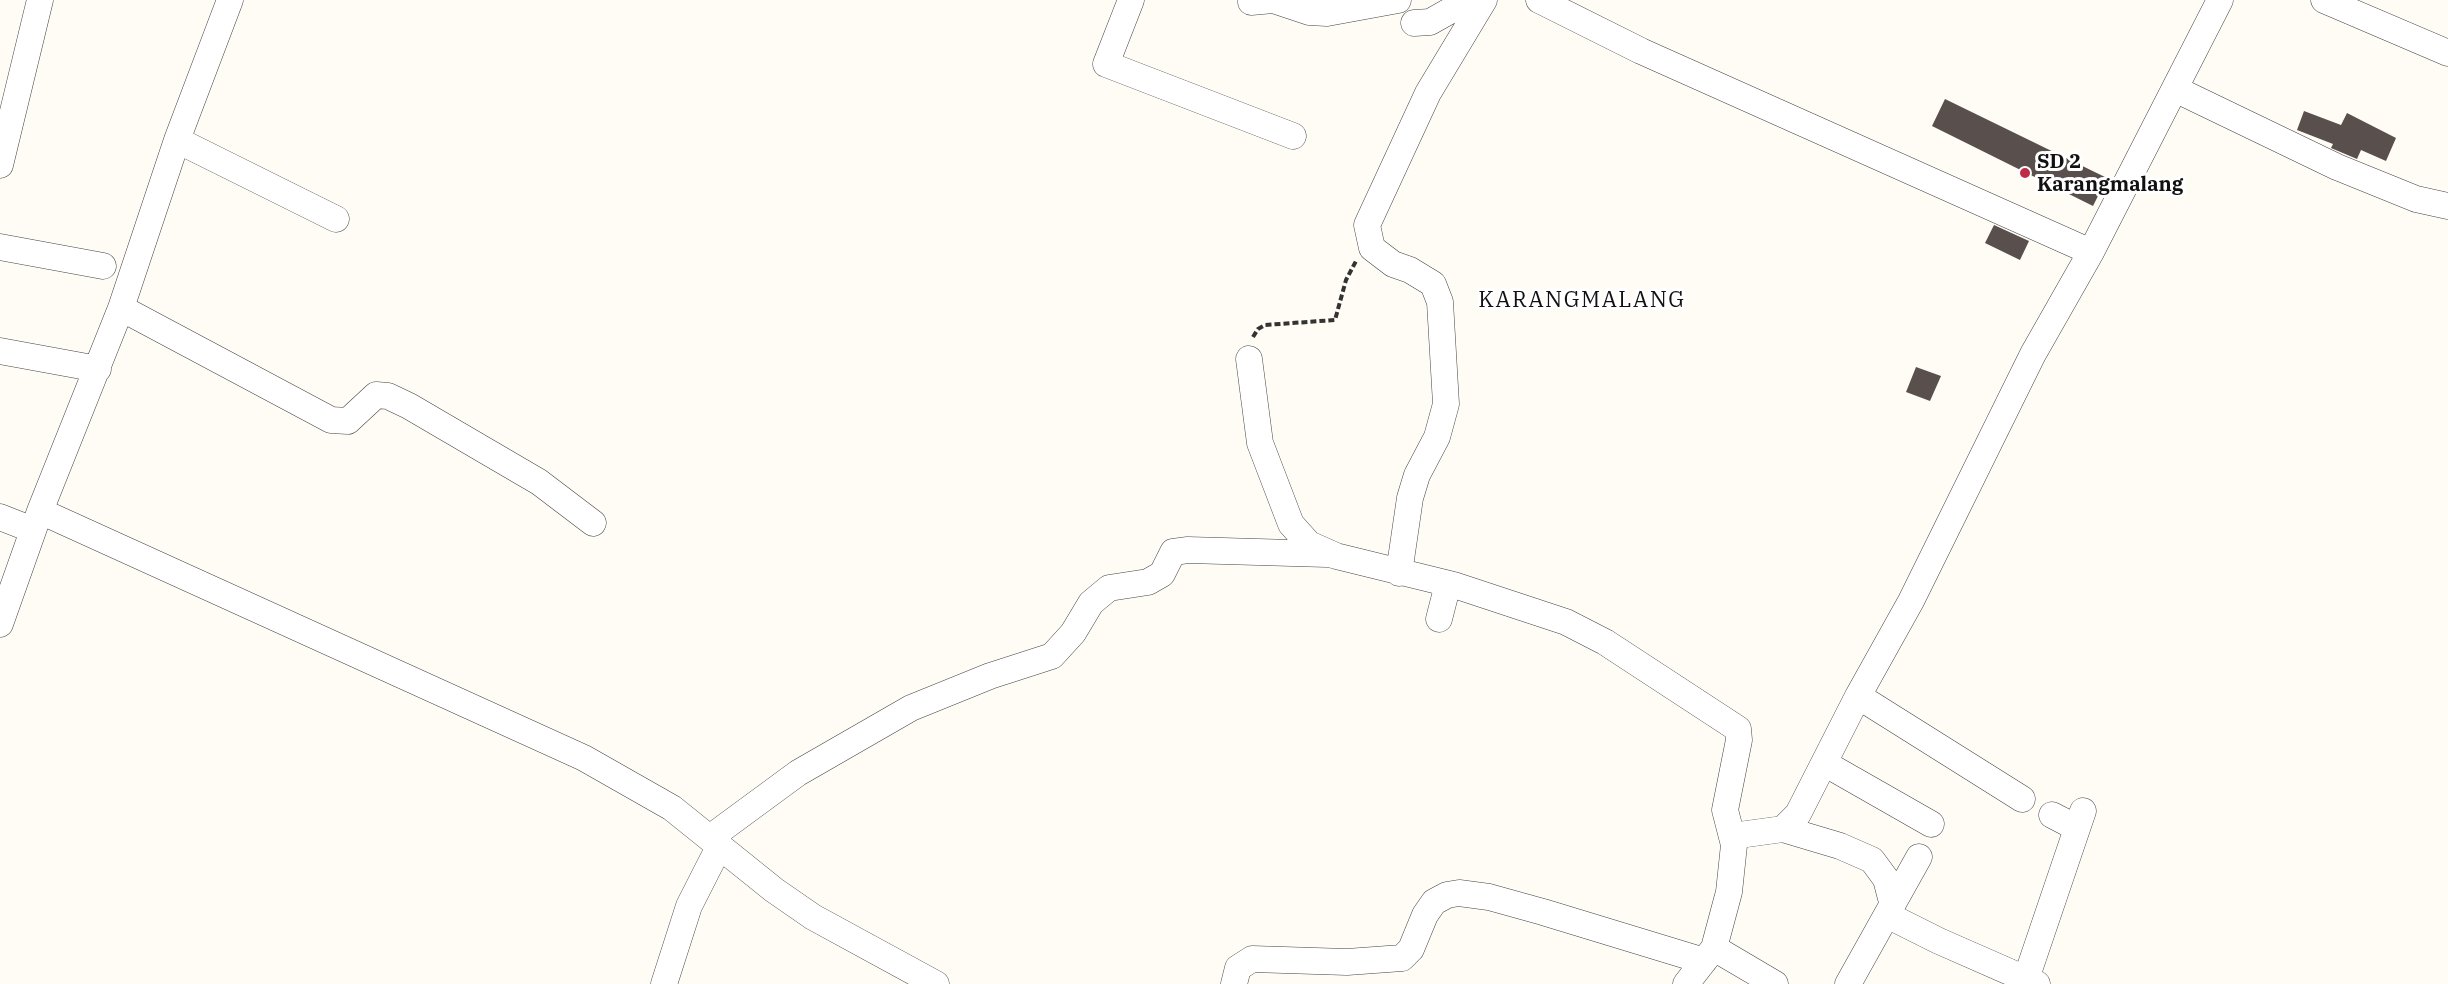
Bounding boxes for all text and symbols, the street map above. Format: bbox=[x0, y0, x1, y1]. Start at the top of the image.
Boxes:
place label: SD 2 Karangmalang bbox=[2037, 150, 2183, 197]
marker: SD 2 Karangmalang bbox=[2018, 166, 2032, 180]
district label: KARANGMALANG bbox=[1478, 288, 1686, 314]

